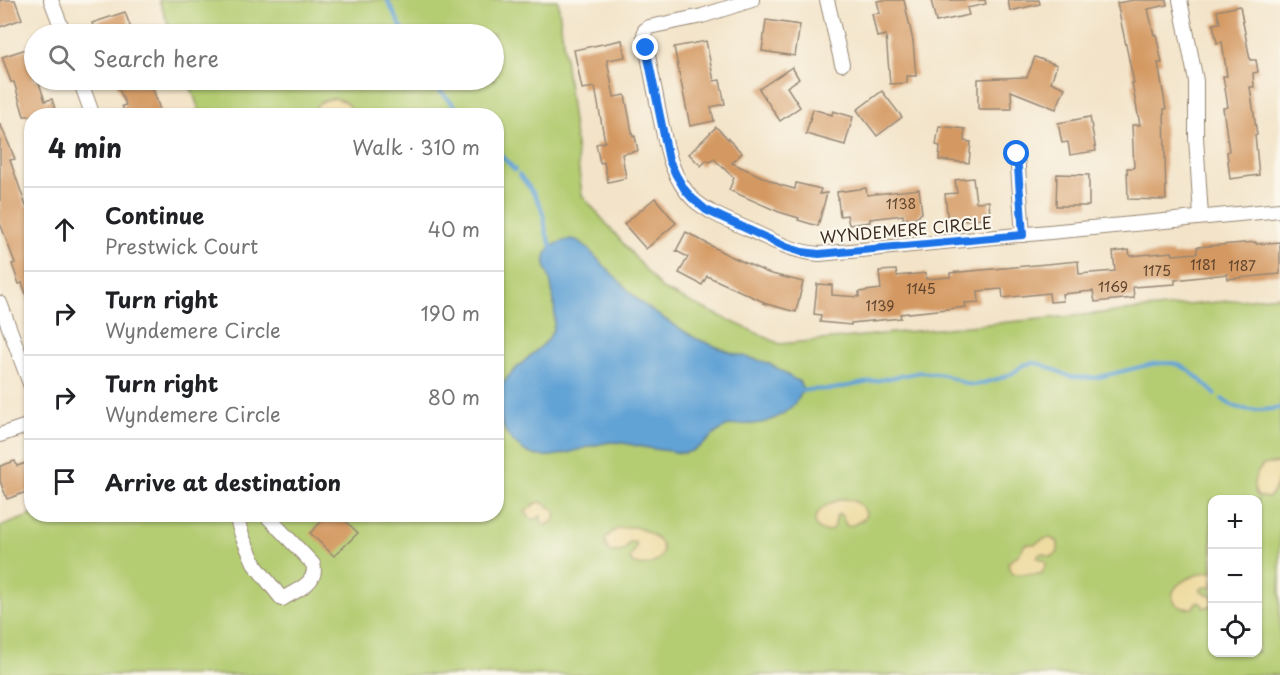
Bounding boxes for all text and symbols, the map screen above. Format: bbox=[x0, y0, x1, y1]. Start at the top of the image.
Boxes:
search box bbox=[24, 24, 504, 90]
route end bbox=[632, 34, 658, 60]
icon: search bbox=[45, 41, 78, 74]
text: Search here bbox=[93, 41, 219, 74]
text: 4 min bbox=[48, 128, 122, 167]
text: Walk · 310 m bbox=[352, 132, 480, 162]
route start bbox=[1003, 140, 1029, 166]
house number: 1138 bbox=[886, 193, 916, 214]
text: Continue bbox=[105, 198, 204, 231]
street label: WYNDEMERE CIRCLE bbox=[819, 210, 993, 248]
icon: ahead bbox=[48, 213, 81, 246]
text: 40 m bbox=[428, 214, 480, 244]
text: Prestwick Court bbox=[105, 231, 258, 261]
house number: 1181 bbox=[1190, 254, 1216, 275]
house number: 1187 bbox=[1228, 255, 1256, 276]
house number: 1175 bbox=[1143, 260, 1171, 281]
house number: 1169 bbox=[1098, 276, 1128, 297]
house number: 1145 bbox=[906, 278, 936, 299]
text: Turn right bbox=[105, 282, 218, 315]
house number: 1139 bbox=[866, 295, 894, 316]
icon: right bbox=[48, 297, 81, 330]
text: 190 m bbox=[421, 298, 480, 328]
text: Wyndemere Circle bbox=[105, 315, 281, 345]
text: Turn right bbox=[105, 366, 218, 399]
icon: right bbox=[48, 381, 81, 414]
text: 80 m bbox=[428, 382, 480, 412]
text: Wyndemere Circle bbox=[105, 399, 281, 429]
icon: arrive bbox=[48, 465, 81, 498]
text: Arrive at destination bbox=[105, 465, 341, 498]
map controls bbox=[1208, 495, 1262, 657]
button: + bbox=[1208, 495, 1262, 549]
button: − bbox=[1208, 549, 1262, 603]
button: locate bbox=[1208, 603, 1262, 657]

